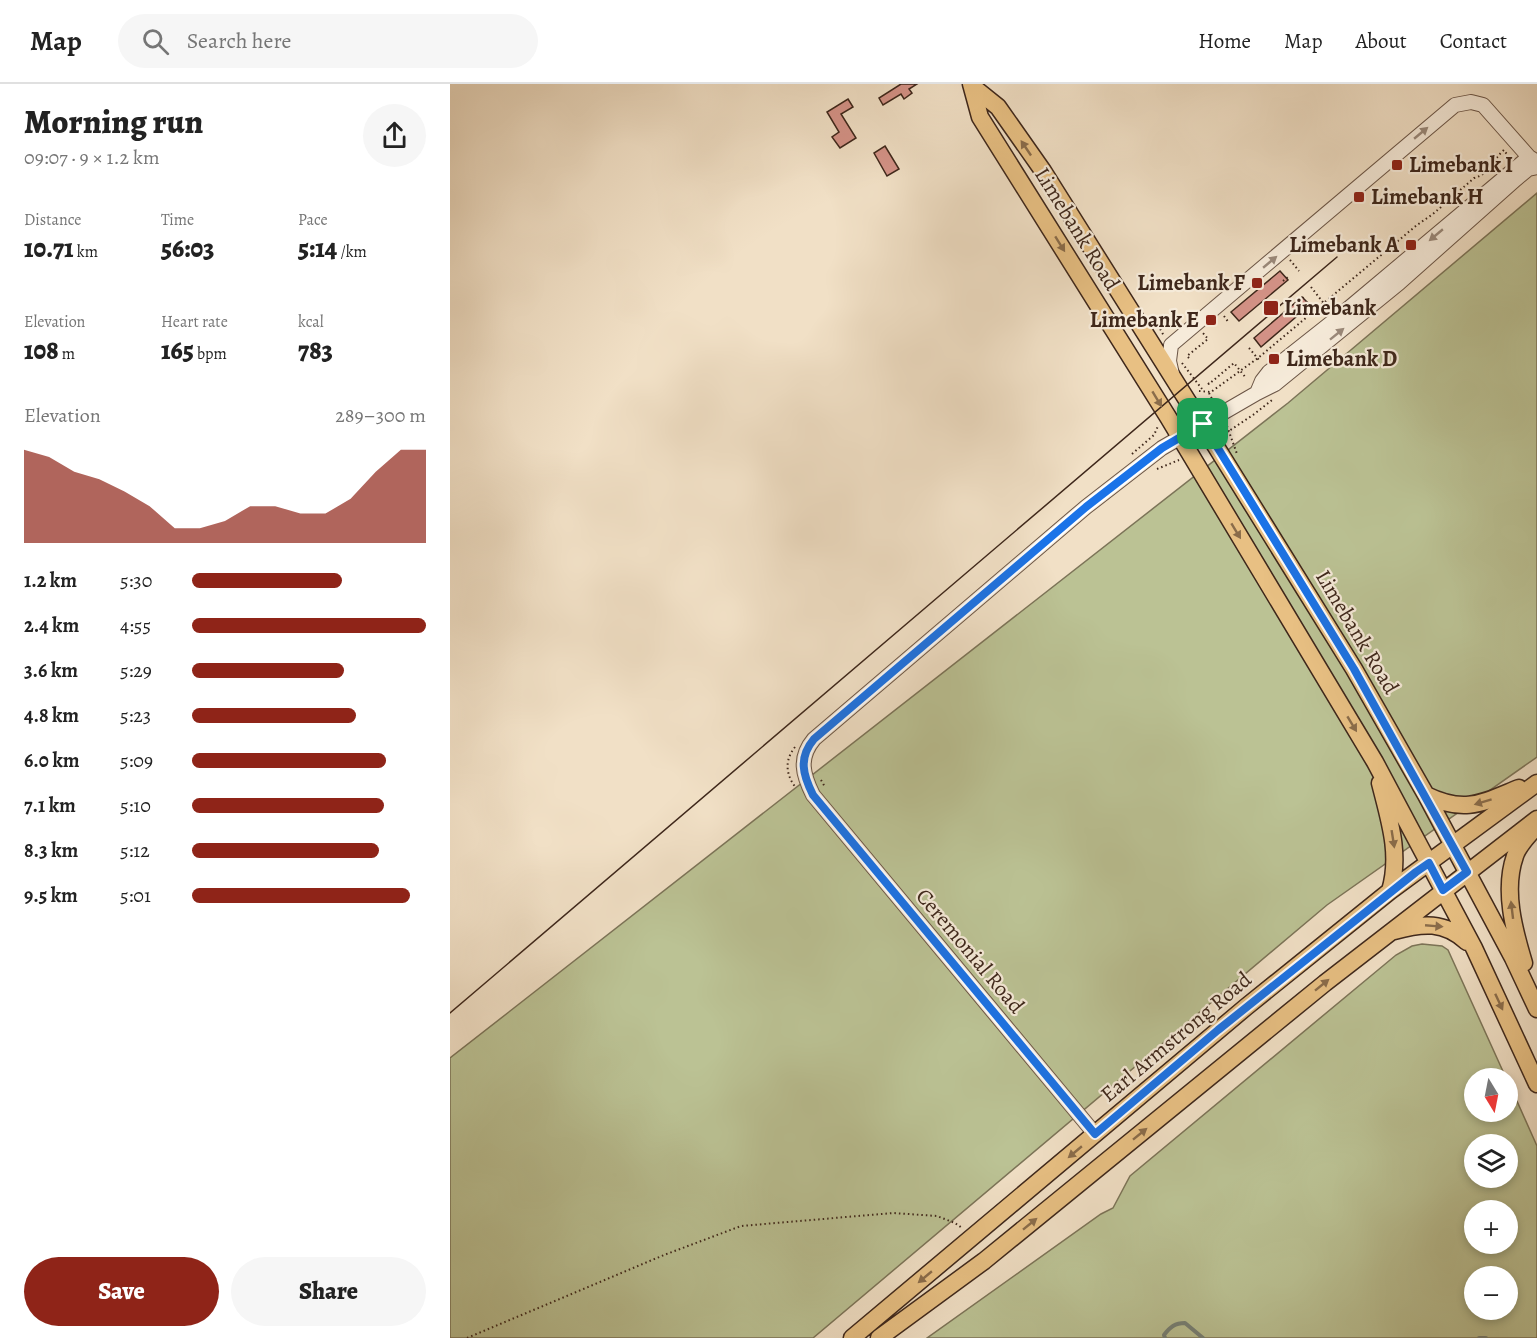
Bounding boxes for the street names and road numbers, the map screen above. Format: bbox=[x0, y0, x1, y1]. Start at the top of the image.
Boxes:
street label: Limebank Road bbox=[1027, 162, 1127, 297]
street label: Limebank Road bbox=[1308, 564, 1406, 700]
street label: Ceremonial Road bbox=[909, 882, 1031, 1020]
street label: Earl Armstrong Road bbox=[1094, 965, 1258, 1109]

